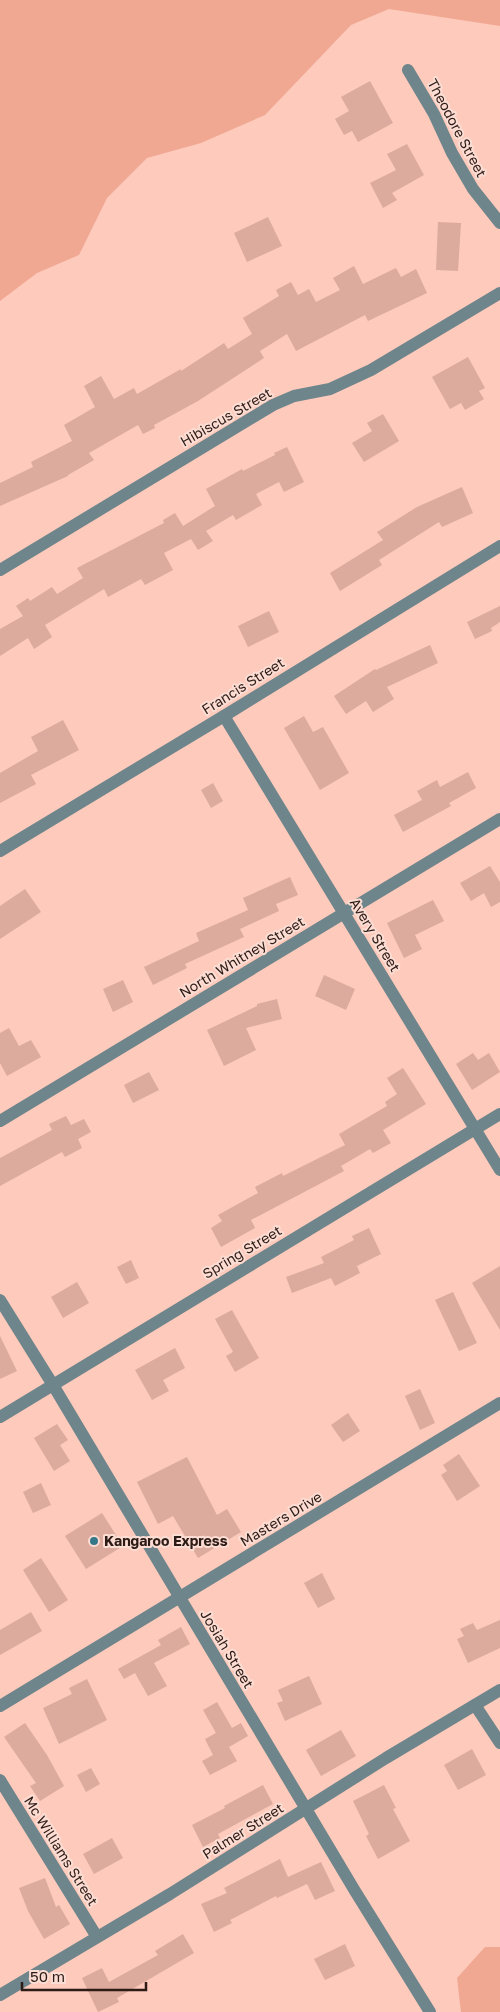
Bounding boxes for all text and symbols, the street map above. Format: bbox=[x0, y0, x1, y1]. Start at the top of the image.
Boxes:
street label: Theodore Street bbox=[424, 76, 491, 180]
street label: Hibiscus Street bbox=[177, 384, 274, 450]
street label: Francis Street bbox=[198, 653, 287, 718]
street label: Avery Street bbox=[347, 895, 404, 975]
street label: North Whitney Street bbox=[176, 912, 307, 1001]
street label: Spring Street bbox=[199, 1221, 284, 1282]
street label: Masters Drive bbox=[237, 1488, 325, 1550]
place label: Kangaroo Express bbox=[104, 1532, 228, 1549]
marker: Kangaroo Express bbox=[88, 1535, 100, 1547]
street label: Josiah Street bbox=[197, 1606, 258, 1691]
street label: Mc Williams Street bbox=[21, 1793, 102, 1909]
street label: Palmer Street bbox=[199, 1799, 286, 1862]
scale bar bbox=[22, 1960, 146, 1992]
text: 50 m bbox=[30, 1967, 65, 1985]

